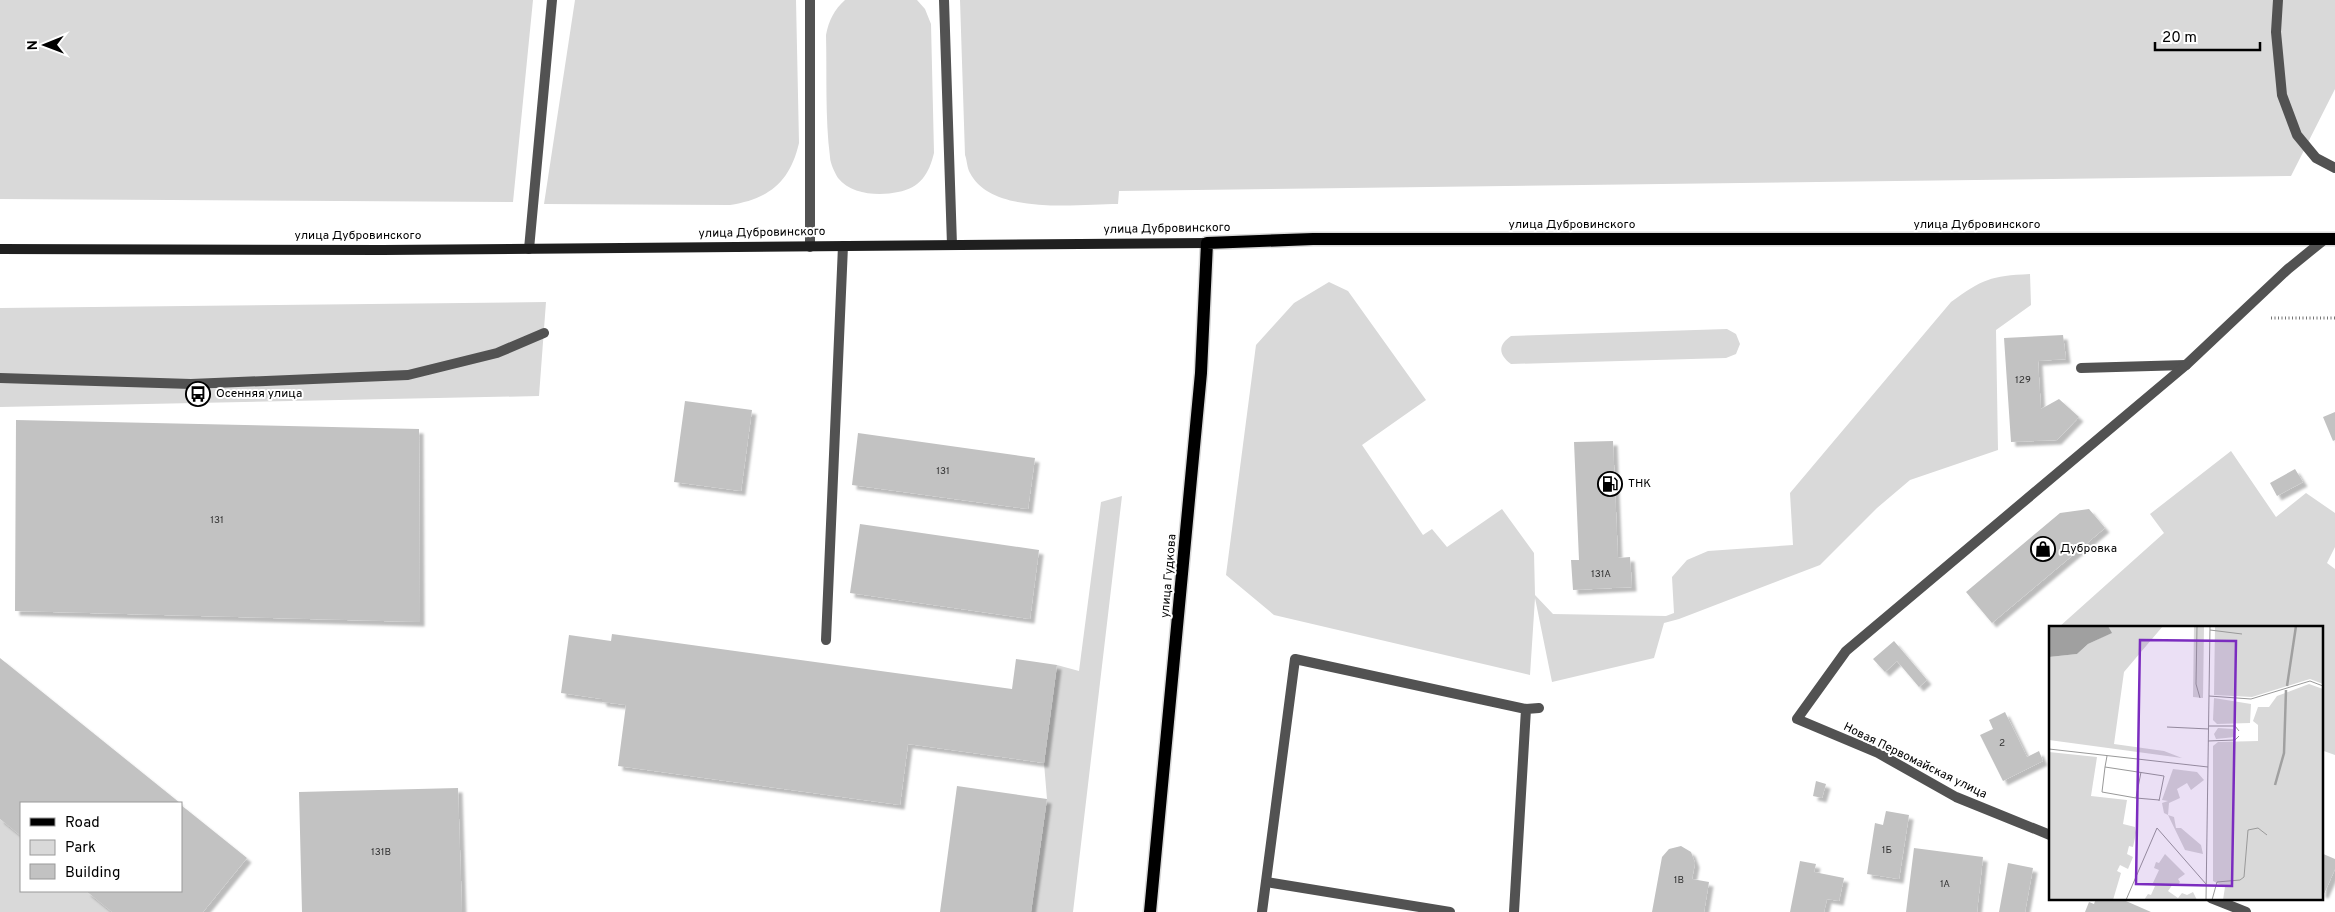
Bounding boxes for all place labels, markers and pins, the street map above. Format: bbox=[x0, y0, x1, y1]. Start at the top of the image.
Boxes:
bus stop icon: Осенняя улица bbox=[185, 381, 211, 407]
place label: Осенняя улица bbox=[216, 386, 302, 402]
fuel station icon: ТНК bbox=[1597, 471, 1623, 497]
place label: ТНК bbox=[1628, 476, 1651, 492]
shop icon: Дубровка bbox=[2030, 536, 2056, 562]
place label: Дубровка bbox=[2060, 541, 2117, 557]

